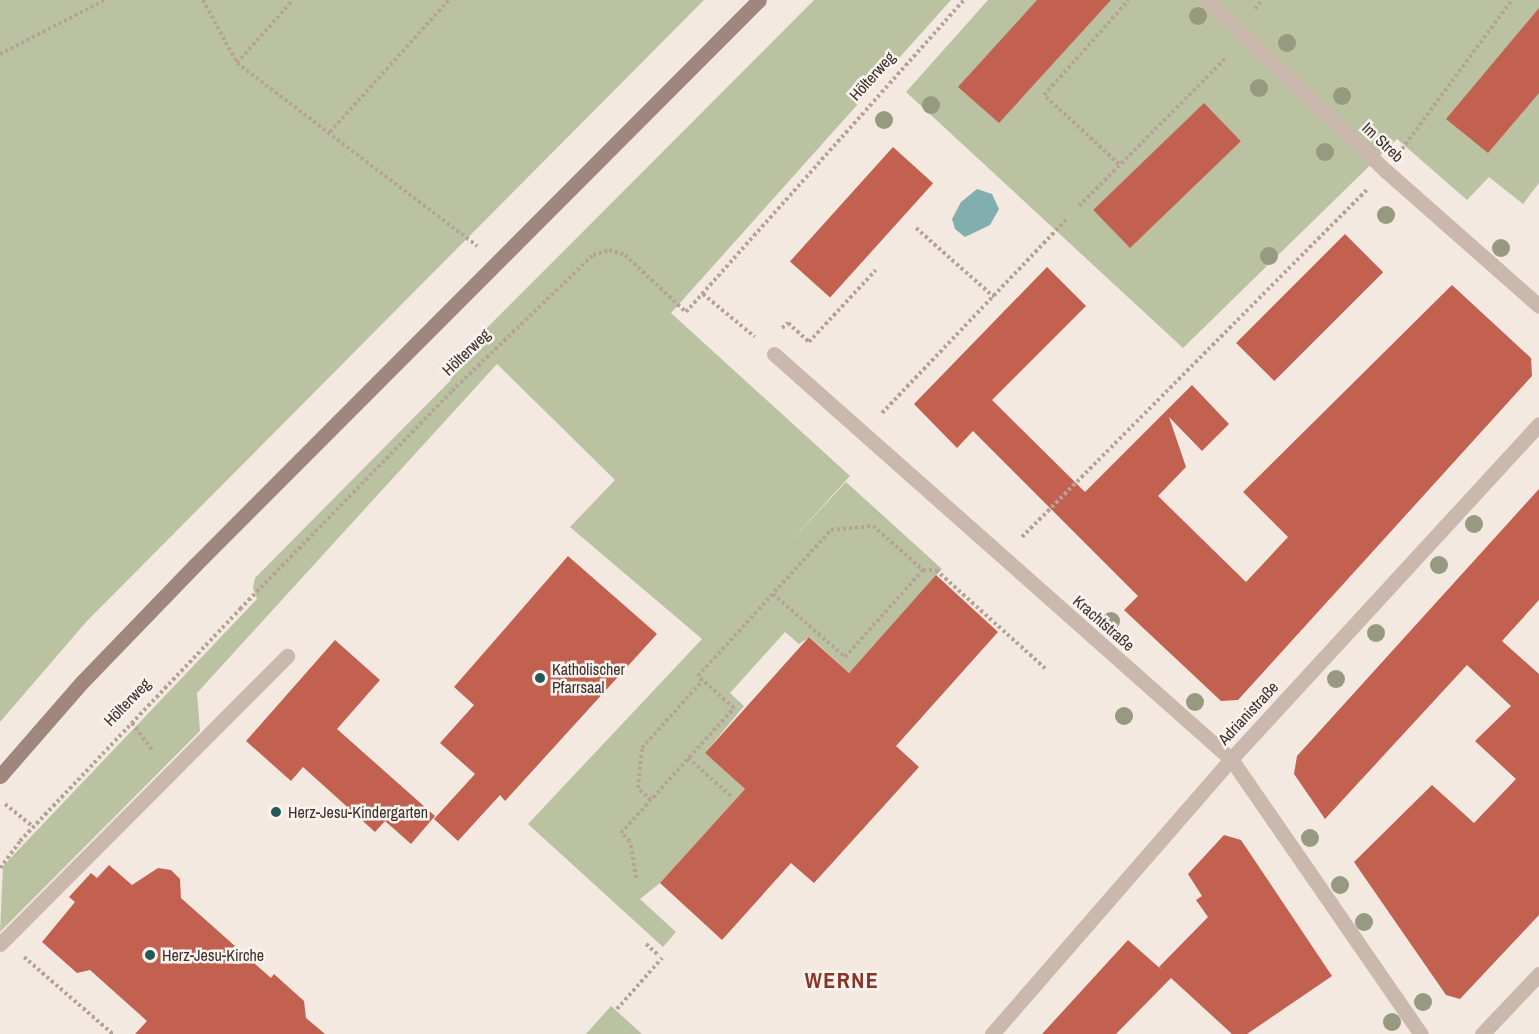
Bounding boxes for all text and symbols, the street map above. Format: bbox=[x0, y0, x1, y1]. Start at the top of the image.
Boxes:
street label: Hölterweg bbox=[845, 48, 899, 104]
street label: Im Streb bbox=[1358, 118, 1408, 166]
street label: Hölterweg bbox=[438, 325, 494, 379]
street label: Krachtstraße bbox=[1069, 591, 1139, 655]
place label: Katholischer Pfarrsaal bbox=[552, 659, 625, 697]
marker: Katholischer Pfarrsaal bbox=[533, 671, 547, 685]
street label: Hölterweg bbox=[100, 674, 154, 730]
street label: Adrianistraße bbox=[1214, 677, 1282, 749]
place label: Herz-Jesu-Kindergarten bbox=[288, 802, 428, 822]
marker: Herz-Jesu-Kindergarten bbox=[269, 805, 283, 819]
place label: Herz-Jesu-Kirche bbox=[162, 945, 264, 965]
marker: Herz-Jesu-Kirche bbox=[143, 948, 157, 962]
district label: WERNE bbox=[805, 968, 879, 994]

